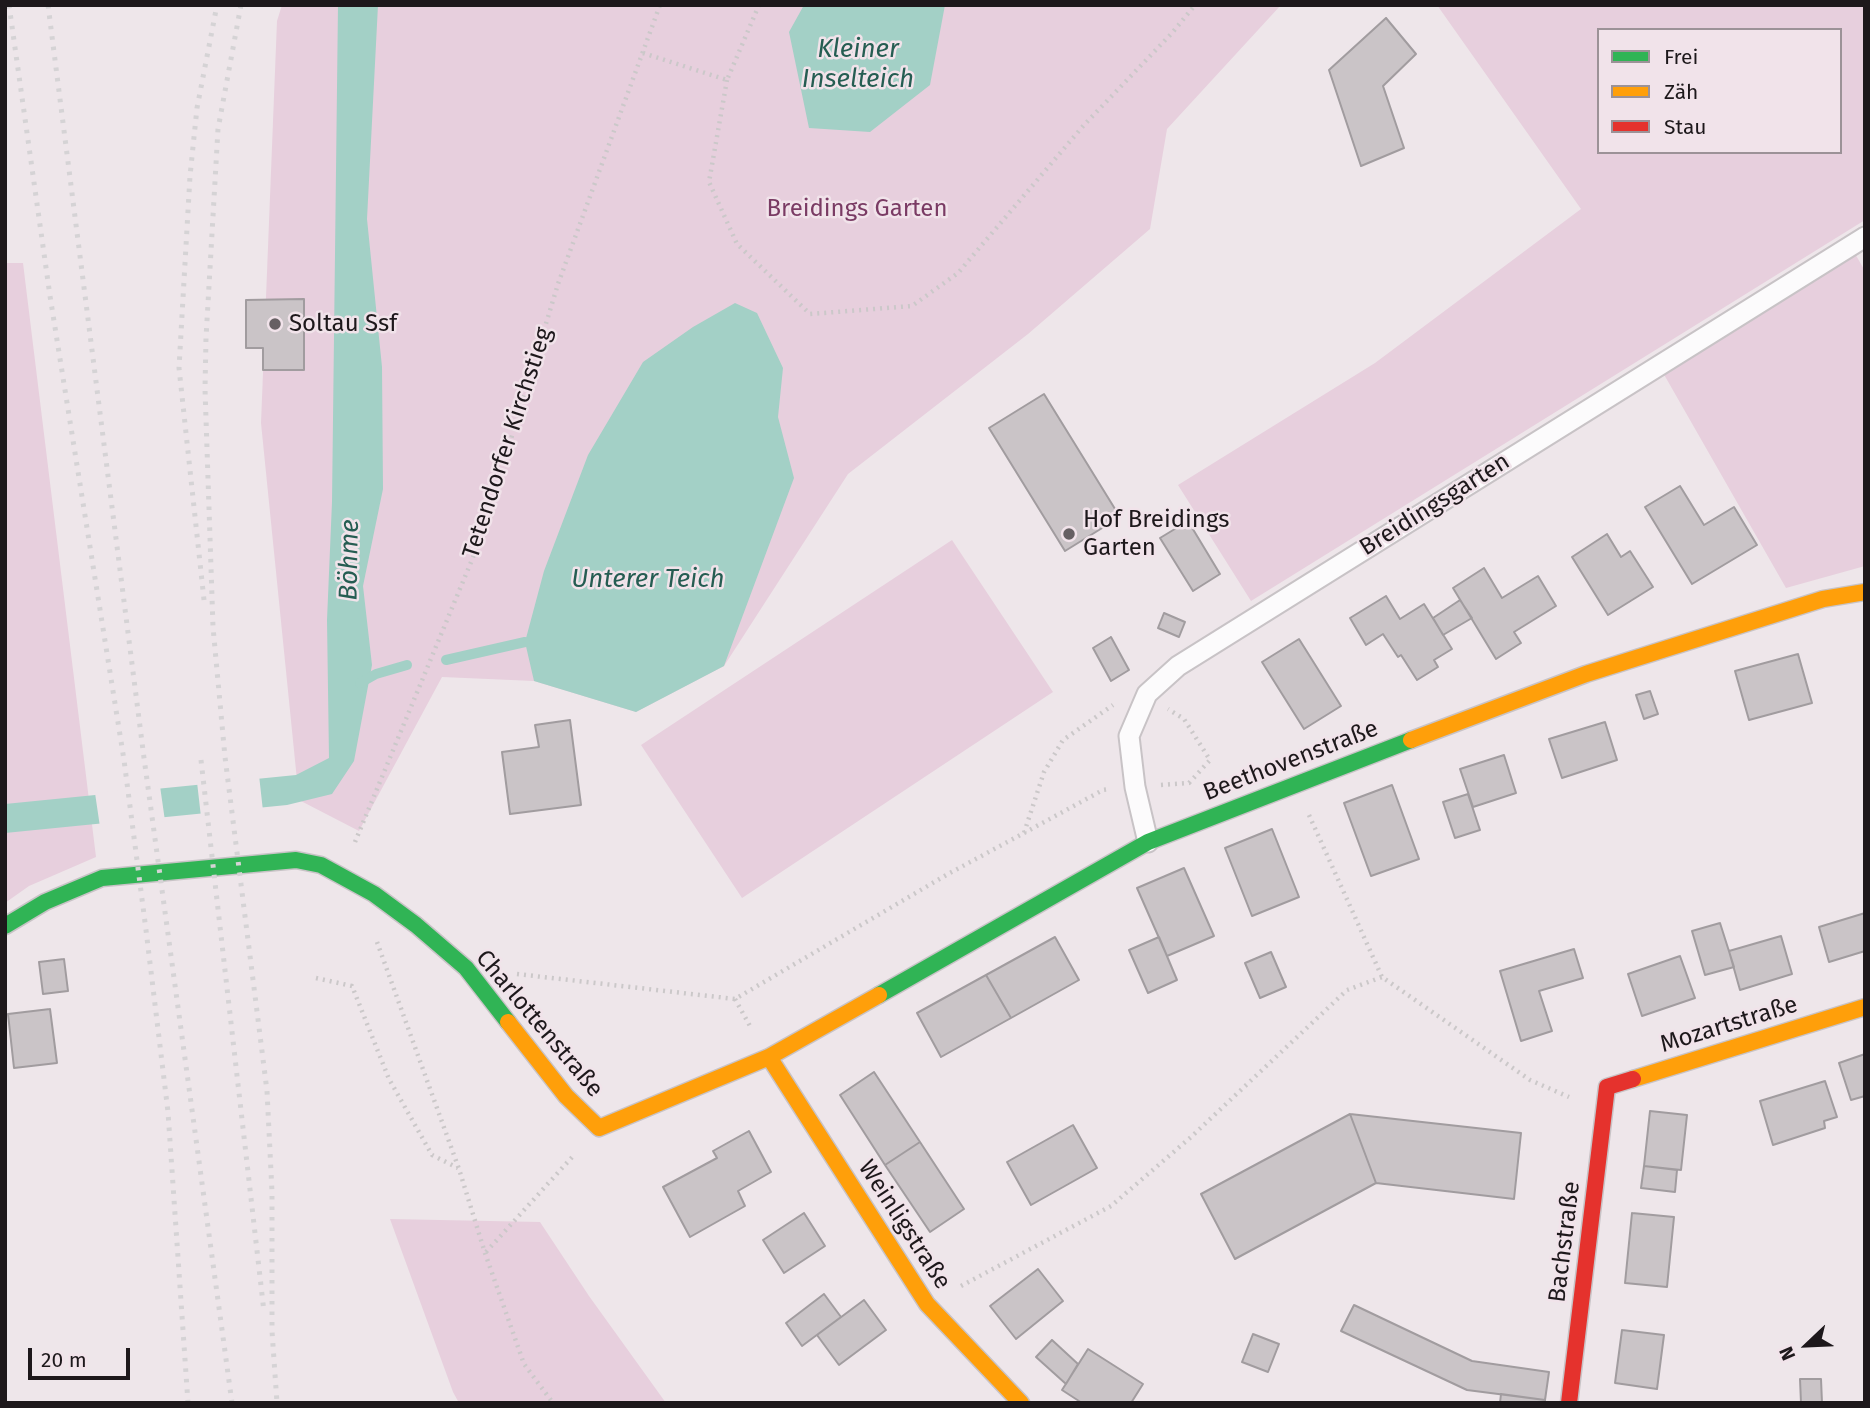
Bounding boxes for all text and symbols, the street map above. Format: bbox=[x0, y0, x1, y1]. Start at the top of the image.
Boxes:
legend bbox=[1597, 28, 1842, 154]
water label: Kleiner Inselteich bbox=[802, 34, 914, 96]
text: Frei bbox=[1664, 44, 1698, 70]
text: Zäh bbox=[1664, 79, 1698, 105]
text: Stau bbox=[1664, 114, 1707, 140]
park label: Breidings Garten bbox=[767, 195, 947, 223]
place label: Soltau Ssf bbox=[289, 310, 397, 338]
marker: Soltau Ssf bbox=[267, 316, 283, 332]
street label: Tetendorfer Kirchstieg bbox=[457, 324, 559, 562]
street label: Breidingsgarten bbox=[1355, 447, 1515, 563]
place label: Hof Breidings Garten bbox=[1083, 506, 1229, 562]
water label: Böhme bbox=[334, 519, 366, 601]
marker: Hof Breidings Garten bbox=[1061, 526, 1077, 542]
water label: Unterer Teich bbox=[571, 564, 725, 596]
street label: Beethovenstraße bbox=[1200, 714, 1382, 808]
street label: Charlottenstraße bbox=[469, 945, 609, 1103]
street label: Mozartstraße bbox=[1657, 990, 1801, 1060]
street label: Weinligstraße bbox=[852, 1155, 956, 1295]
street label: Bachstraße bbox=[1543, 1180, 1587, 1304]
north arrow bbox=[1772, 1310, 1842, 1380]
scale bar bbox=[32, 1334, 133, 1378]
text: N bbox=[1774, 1343, 1800, 1364]
text: 20 m bbox=[41, 1347, 87, 1373]

